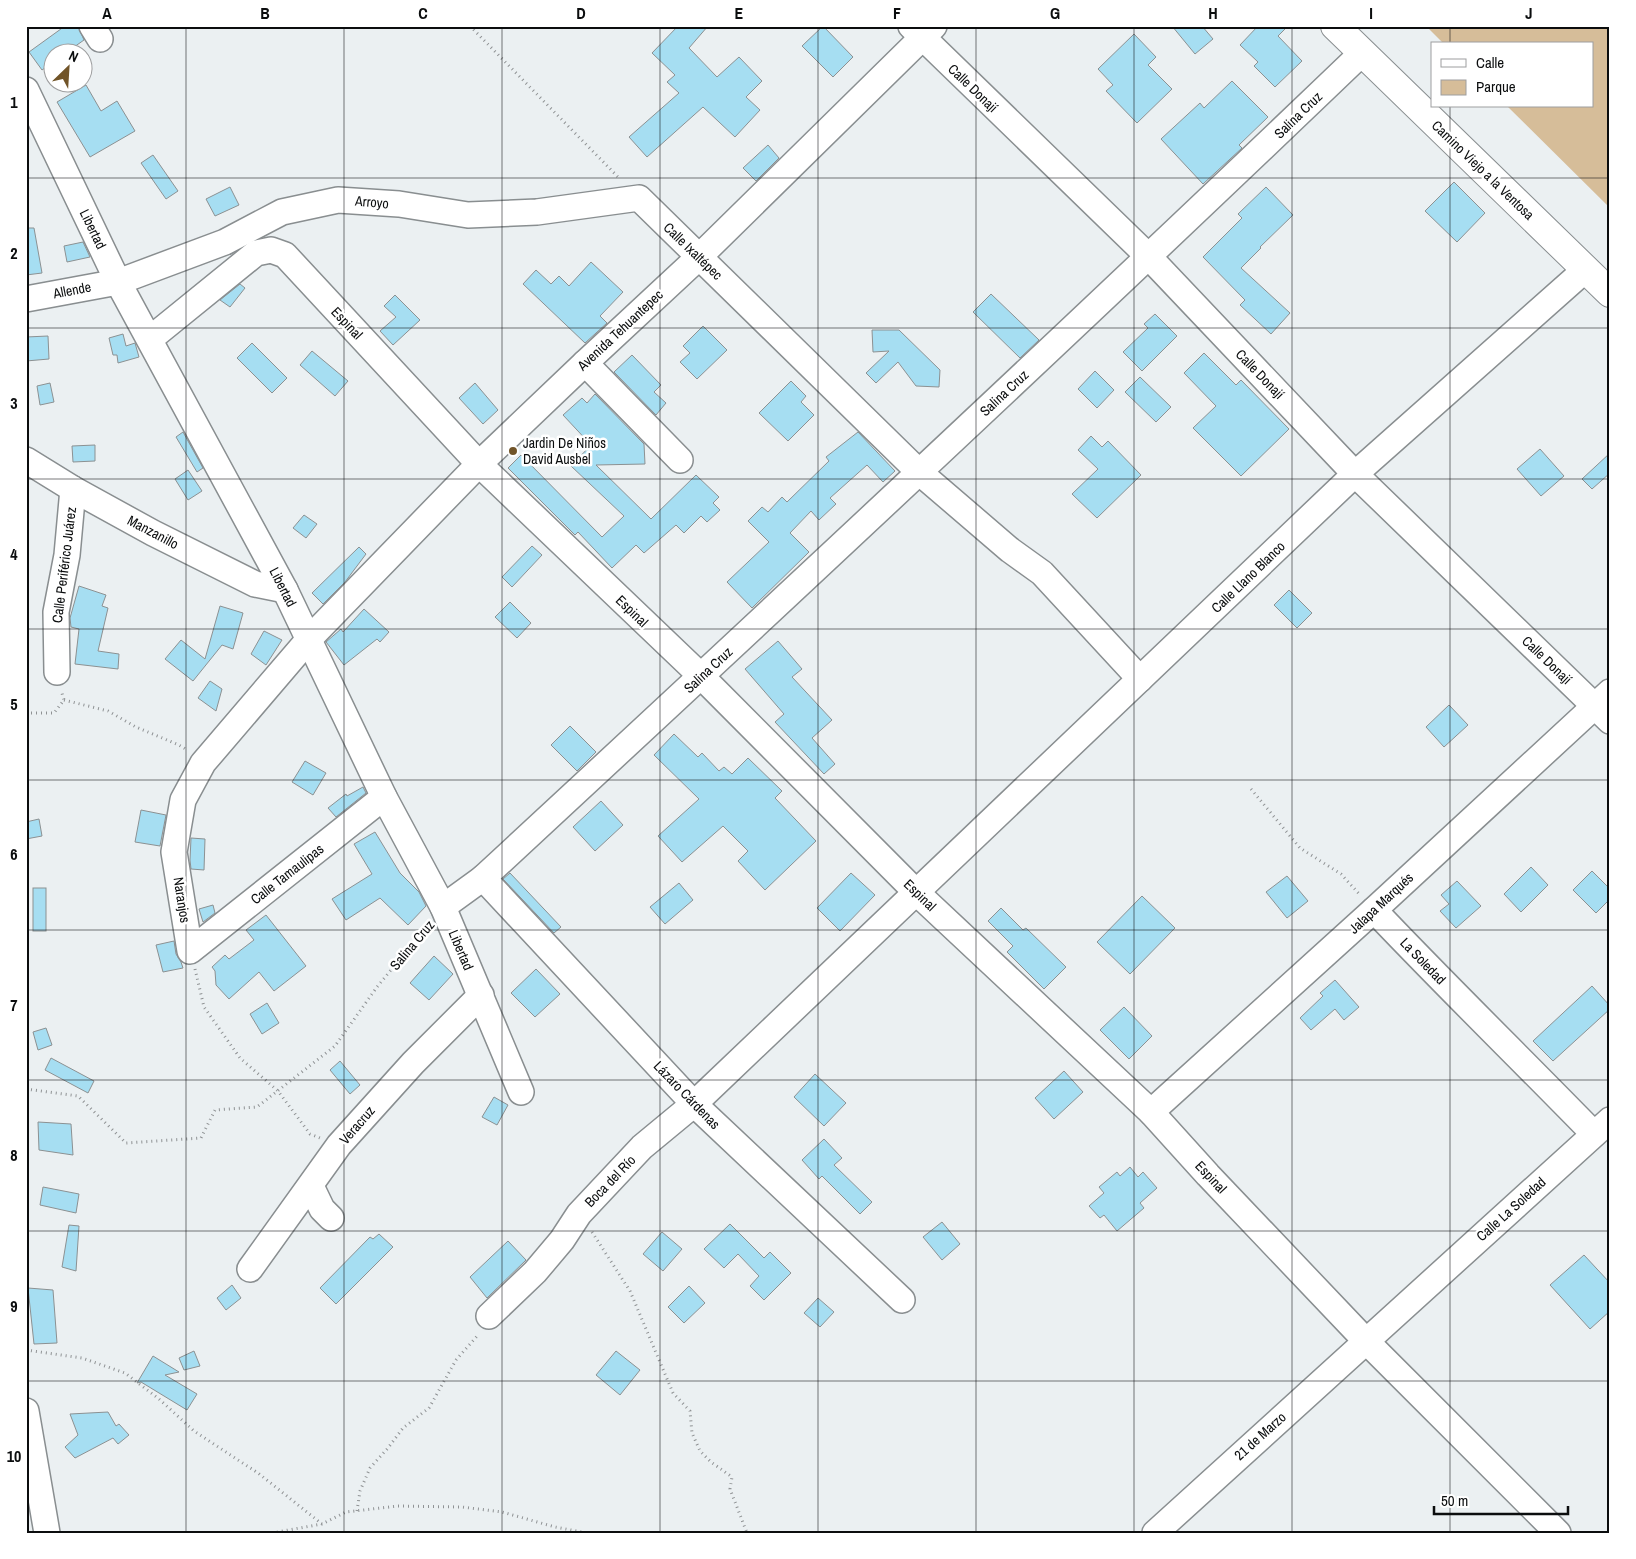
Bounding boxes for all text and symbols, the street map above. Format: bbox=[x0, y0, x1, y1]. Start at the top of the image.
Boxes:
text: A bbox=[102, 2, 112, 24]
text: B bbox=[260, 2, 270, 24]
text: C bbox=[418, 2, 428, 24]
text: D bbox=[576, 2, 586, 24]
text: E bbox=[735, 2, 744, 24]
text: F bbox=[893, 2, 901, 24]
text: G bbox=[1050, 2, 1060, 24]
text: H bbox=[1208, 2, 1218, 24]
text: I bbox=[1369, 2, 1373, 24]
text: J bbox=[1525, 2, 1533, 24]
north arrow bbox=[42, 42, 92, 92]
legend bbox=[1431, 42, 1594, 108]
text: N bbox=[66, 46, 81, 66]
text: Calle bbox=[1476, 52, 1504, 73]
street label: Calle Donají bbox=[944, 60, 1002, 117]
text: Parque bbox=[1476, 76, 1516, 97]
street label: Salina Cruz bbox=[1270, 88, 1326, 142]
text: 1 bbox=[10, 91, 18, 113]
street label: Camino Viejo a la Ventosa bbox=[1428, 116, 1539, 224]
street label: Arroyo bbox=[353, 191, 390, 212]
street label: Libertad bbox=[76, 206, 110, 252]
street label: Calle Ixaltépec bbox=[660, 218, 727, 284]
text: 2 bbox=[10, 242, 18, 264]
street label: Allende bbox=[51, 278, 93, 303]
street label: Avenida Tehuantepec bbox=[573, 286, 667, 375]
street label: Espinal bbox=[327, 303, 367, 343]
street label: Calle Donají bbox=[1232, 345, 1289, 403]
street label: Salina Cruz bbox=[976, 366, 1032, 420]
text: 3 bbox=[10, 392, 18, 414]
place label: Jardin De Niños David Ausbel bbox=[523, 434, 606, 468]
marker: Jardin De Niños David Ausbel bbox=[507, 445, 519, 457]
street label: Calle Periférico Juárez bbox=[48, 506, 80, 624]
street label: Manzanillo bbox=[124, 511, 182, 553]
street label: Calle Llano Blanco bbox=[1207, 537, 1289, 617]
text: 4 bbox=[10, 543, 18, 565]
street label: Libertad bbox=[265, 564, 301, 610]
street label: Espinal bbox=[612, 591, 652, 631]
street label: Calle Donají bbox=[1518, 632, 1576, 689]
street label: Salina Cruz bbox=[680, 643, 736, 697]
text: 5 bbox=[10, 693, 18, 715]
street label: Calle Tamaulipas bbox=[247, 840, 327, 908]
text: 6 bbox=[10, 843, 18, 865]
street label: Jalapa Marqués bbox=[1345, 868, 1417, 937]
street label: Espinal bbox=[900, 875, 940, 915]
street label: Naranjos bbox=[170, 876, 195, 924]
street label: Salina Cruz bbox=[386, 916, 438, 974]
street label: Libertad bbox=[444, 927, 478, 973]
street label: La Soledad bbox=[1396, 934, 1450, 988]
text: 7 bbox=[10, 994, 18, 1016]
street label: Lázaro Cárdenas bbox=[650, 1057, 724, 1133]
street label: Veracruz bbox=[335, 1102, 379, 1148]
text: 8 bbox=[10, 1144, 18, 1166]
street label: Boca del Río bbox=[581, 1151, 639, 1211]
street label: Espinal bbox=[1191, 1157, 1231, 1197]
street label: Calle La Soledad bbox=[1472, 1173, 1550, 1245]
text: 9 bbox=[10, 1295, 18, 1317]
street label: 21 de Marzo bbox=[1230, 1408, 1290, 1464]
text: 10 bbox=[7, 1445, 21, 1467]
scale bar bbox=[1434, 1484, 1567, 1516]
text: 50 m bbox=[1441, 1490, 1468, 1511]

